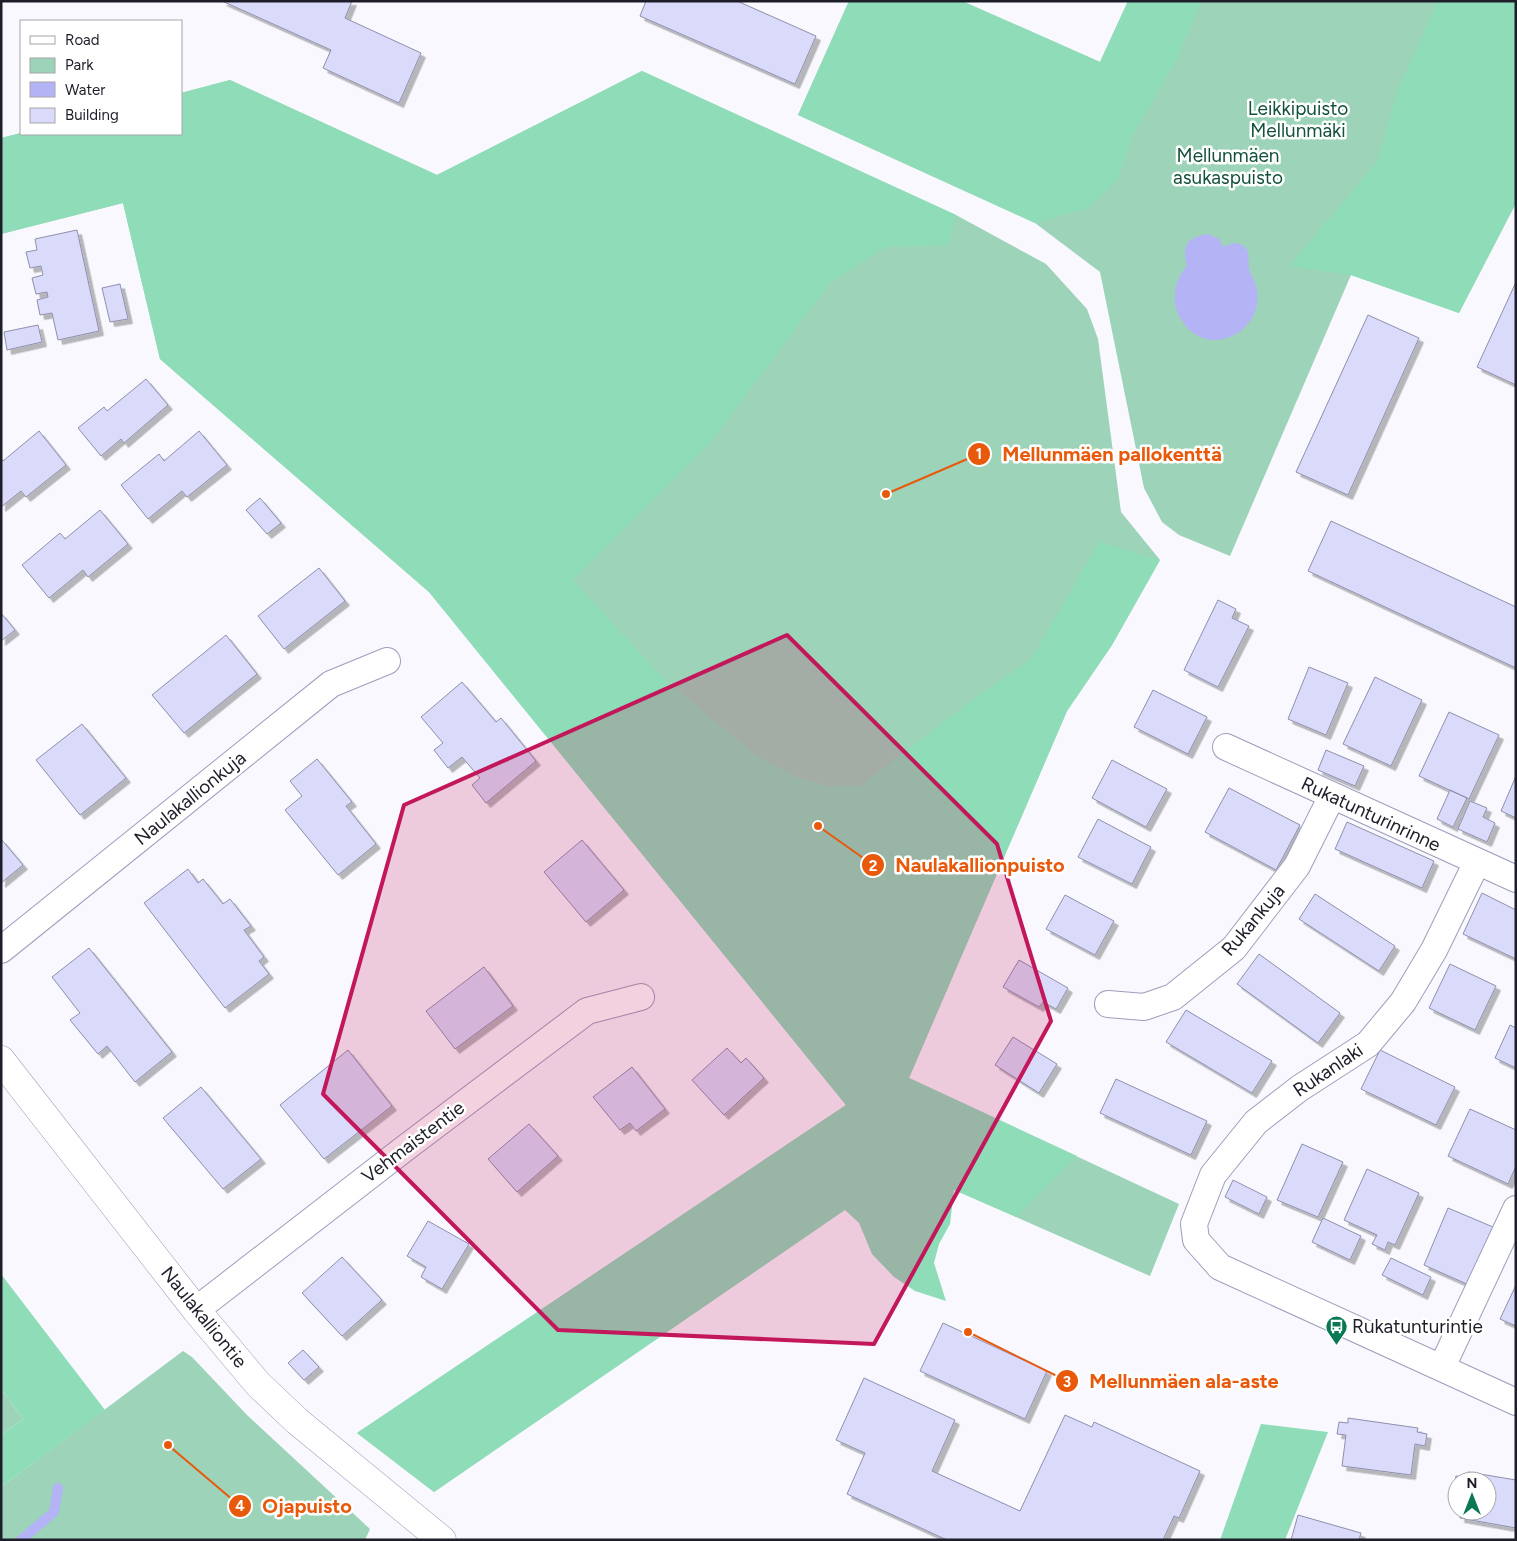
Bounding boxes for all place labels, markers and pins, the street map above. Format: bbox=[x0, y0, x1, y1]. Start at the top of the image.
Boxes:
callout: Mellunmäen pallokenttä bbox=[967, 436, 1231, 471]
callout: Naulakallionpuisto bbox=[861, 848, 1075, 883]
bus stop icon: Rukatunturintie bbox=[1324, 1314, 1348, 1345]
place label: Rukatunturintie bbox=[1352, 1315, 1483, 1338]
callout: Mellunmäen ala-aste bbox=[1054, 1364, 1289, 1399]
callout: Ojapuisto bbox=[228, 1489, 362, 1524]

